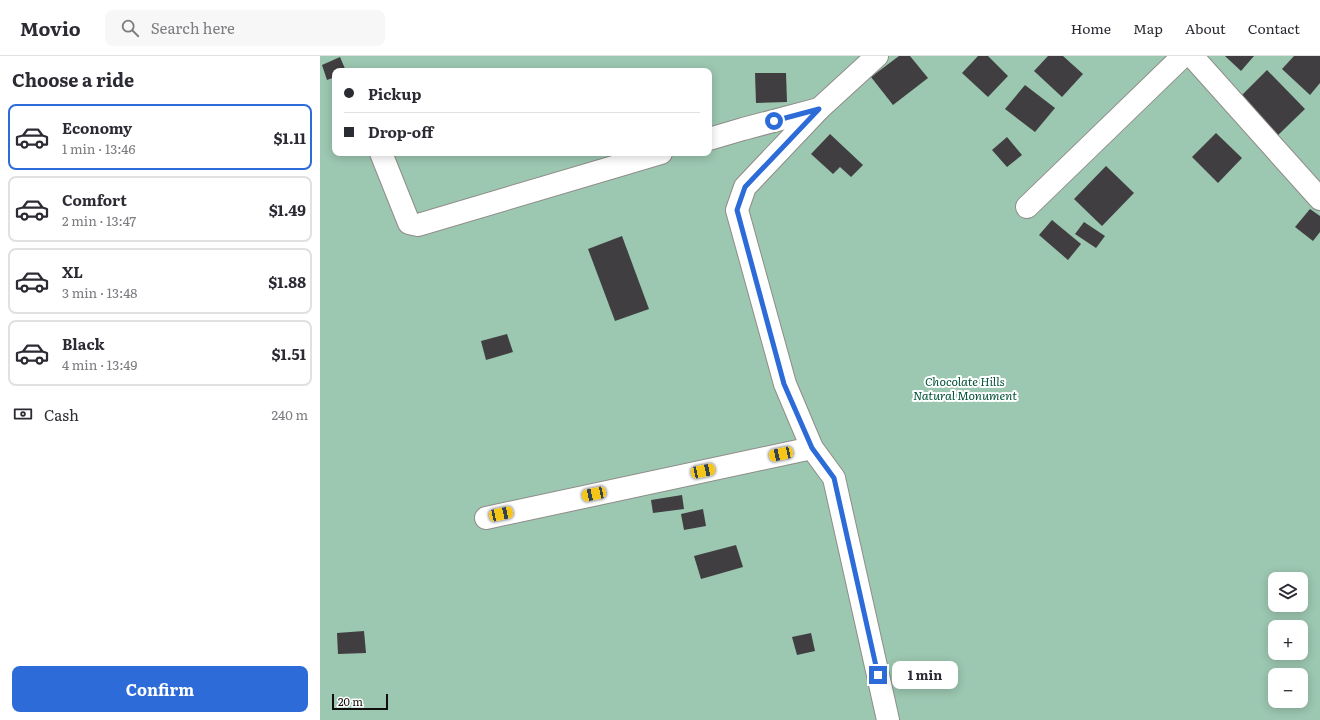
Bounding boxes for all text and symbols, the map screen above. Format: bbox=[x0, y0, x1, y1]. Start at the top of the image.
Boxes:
search box bbox=[105, 10, 385, 46]
text: Movio bbox=[20, 14, 81, 42]
text: Search here bbox=[151, 16, 235, 39]
icon: search bbox=[119, 17, 141, 39]
text: Home bbox=[1071, 18, 1111, 38]
text: Map bbox=[1133, 18, 1163, 38]
text: About bbox=[1185, 18, 1226, 38]
text: Contact bbox=[1248, 18, 1300, 38]
text: Choose a ride bbox=[12, 66, 134, 93]
text: Pickup bbox=[368, 82, 421, 105]
route start bbox=[765, 112, 783, 130]
text: Economy bbox=[62, 116, 132, 139]
icon: car bbox=[14, 119, 50, 155]
text: Drop-off bbox=[368, 120, 433, 143]
text: $1.11 bbox=[274, 126, 306, 149]
text: 1 min · 13:46 bbox=[62, 139, 136, 158]
text: Comfort bbox=[62, 188, 127, 211]
icon: car bbox=[14, 191, 50, 227]
text: $1.49 bbox=[269, 198, 306, 221]
text: 2 min · 13:47 bbox=[62, 211, 136, 230]
text: XL bbox=[62, 260, 83, 283]
icon: car bbox=[14, 263, 50, 299]
text: $1.88 bbox=[268, 270, 306, 293]
text: 3 min · 13:48 bbox=[62, 283, 137, 302]
text: Black bbox=[62, 332, 105, 355]
icon: car bbox=[14, 335, 50, 371]
text: $1.51 bbox=[272, 342, 306, 365]
text: 4 min · 13:49 bbox=[62, 355, 137, 374]
park label: Chocolate Hills Natural Monument bbox=[913, 372, 1017, 404]
icon: cash bbox=[12, 403, 34, 425]
text: Cash bbox=[44, 403, 79, 426]
text: 240 m bbox=[272, 405, 308, 424]
car bbox=[768, 446, 794, 462]
car bbox=[690, 463, 716, 479]
car bbox=[581, 486, 607, 502]
car bbox=[488, 506, 514, 522]
map controls bbox=[1268, 572, 1308, 708]
button: layers bbox=[1268, 572, 1308, 612]
button: + bbox=[1268, 620, 1308, 660]
callout: 1 min bbox=[892, 661, 958, 689]
text: 1 min bbox=[908, 665, 942, 684]
button: Confirm bbox=[12, 666, 308, 712]
route end bbox=[869, 666, 887, 684]
button: − bbox=[1268, 668, 1308, 708]
scale bar bbox=[332, 692, 388, 711]
text: 20 m bbox=[338, 693, 363, 709]

